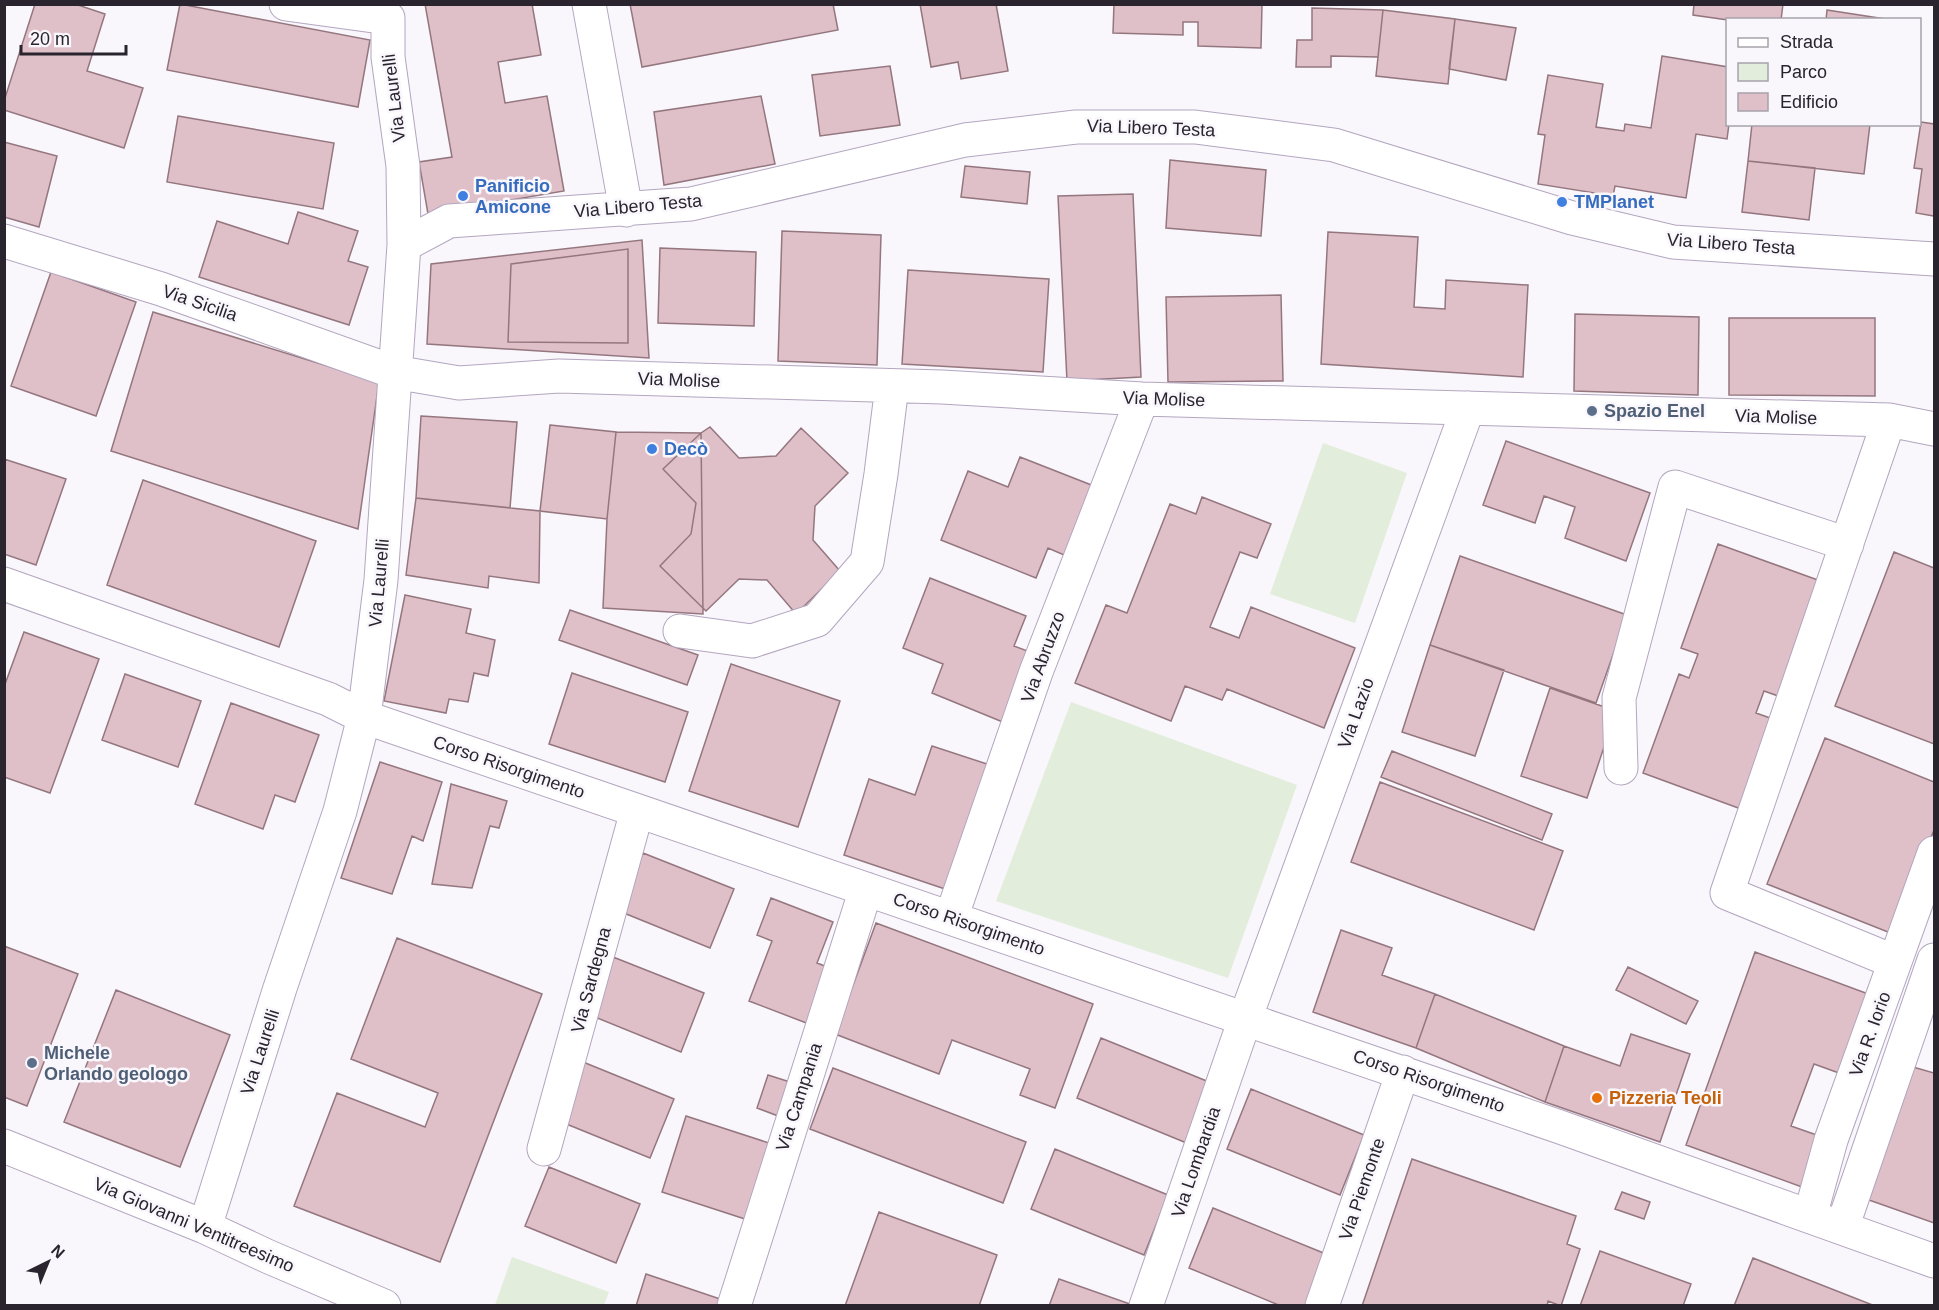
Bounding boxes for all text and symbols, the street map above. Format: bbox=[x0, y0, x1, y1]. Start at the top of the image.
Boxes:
scale bar bbox=[21, 18, 126, 56]
legend bbox=[1726, 18, 1921, 126]
text: 20 m bbox=[30, 29, 70, 49]
text: Strada bbox=[1780, 32, 1834, 52]
street label: Via Laurelli bbox=[379, 53, 409, 143]
text: Parco bbox=[1780, 62, 1827, 82]
text: Edificio bbox=[1780, 92, 1838, 112]
street label: Via Libero Testa bbox=[1086, 116, 1217, 140]
place label: Panificio Amicone bbox=[475, 176, 551, 217]
marker: Panificio Amicone bbox=[456, 189, 470, 203]
street label: Via Libero Testa bbox=[573, 190, 704, 222]
place label: TMPlanet bbox=[1574, 192, 1654, 212]
marker: TMPlanet bbox=[1555, 195, 1569, 209]
street label: Via Libero Testa bbox=[1666, 230, 1797, 259]
street label: Via Sicilia bbox=[160, 281, 241, 325]
street label: Via Molise bbox=[637, 369, 721, 391]
street label: Via Molise bbox=[1122, 388, 1206, 410]
place label: Spazio Enel bbox=[1604, 401, 1705, 421]
marker: Spazio Enel bbox=[1585, 404, 1599, 418]
street label: Via Molise bbox=[1734, 406, 1818, 428]
place label: Decò bbox=[664, 439, 708, 459]
marker: Decò bbox=[645, 442, 659, 456]
street label: Via Laurelli bbox=[365, 538, 393, 628]
street label: Via Abruzzo bbox=[1017, 609, 1069, 705]
street label: Via Lazio bbox=[1334, 675, 1378, 751]
street label: Corso Risorgimento bbox=[431, 732, 587, 802]
street label: Corso Risorgimento bbox=[891, 889, 1047, 959]
street label: Via Sardegna bbox=[567, 924, 615, 1035]
street label: Via R. Iorio bbox=[1845, 989, 1895, 1079]
street label: Via Laurelli bbox=[237, 1007, 283, 1097]
street label: Via Campania bbox=[772, 1039, 826, 1154]
place label: Michele Orlando geologo bbox=[44, 1043, 188, 1084]
street label: Corso Risorgimento bbox=[1351, 1046, 1507, 1116]
marker: Michele Orlando geologo bbox=[25, 1056, 39, 1070]
place label: Pizzeria Teoli bbox=[1609, 1088, 1722, 1108]
marker: Pizzeria Teoli bbox=[1590, 1091, 1604, 1105]
street label: Via Lombardia bbox=[1168, 1103, 1225, 1220]
street label: Via Piemonte bbox=[1335, 1135, 1389, 1243]
street label: Via Giovanni Ventitreesimo bbox=[91, 1174, 297, 1276]
north arrow bbox=[18, 1232, 78, 1292]
text: N bbox=[48, 1241, 68, 1262]

